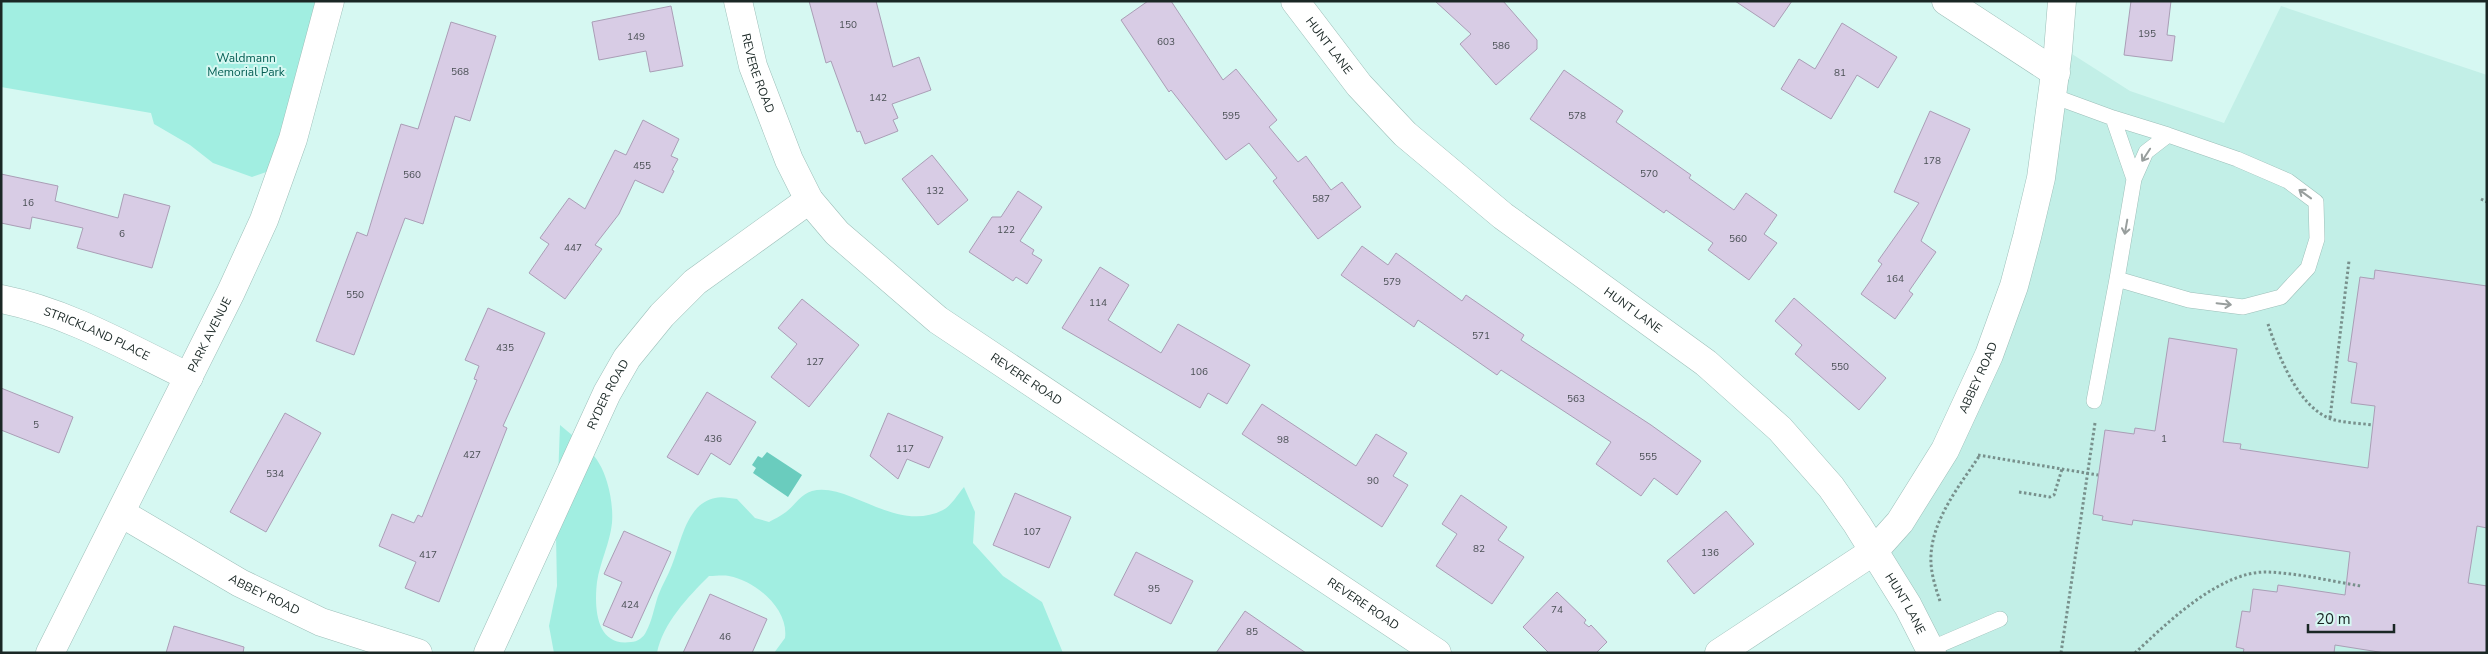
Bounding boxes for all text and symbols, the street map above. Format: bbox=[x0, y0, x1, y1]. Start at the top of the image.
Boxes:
street label: HUNT LANE bbox=[1302, 14, 1356, 77]
house number: 150 bbox=[839, 18, 857, 32]
house number: 195 bbox=[2138, 27, 2156, 41]
house number: 149 bbox=[627, 30, 645, 44]
street label: REVERE ROAD bbox=[738, 32, 778, 115]
house number: 603 bbox=[1157, 35, 1175, 49]
house number: 586 bbox=[1492, 39, 1510, 53]
park label: Waldmann Memorial Park bbox=[207, 50, 286, 80]
house number: 568 bbox=[451, 65, 469, 79]
house number: 81 bbox=[1834, 66, 1846, 80]
house number: 142 bbox=[869, 91, 887, 105]
house number: 595 bbox=[1222, 109, 1240, 123]
house number: 578 bbox=[1568, 109, 1586, 123]
one-way arrow bbox=[2141, 148, 2151, 162]
house number: 178 bbox=[1923, 154, 1941, 168]
house number: 455 bbox=[633, 159, 651, 173]
house number: 570 bbox=[1640, 167, 1658, 181]
house number: 560 bbox=[403, 168, 421, 182]
house number: 132 bbox=[926, 184, 944, 198]
one-way arrow bbox=[2298, 189, 2312, 199]
house number: 587 bbox=[1312, 192, 1330, 206]
house number: 16 bbox=[22, 196, 34, 210]
one-way arrow bbox=[2120, 219, 2130, 235]
house number: 122 bbox=[997, 223, 1015, 237]
house number: 6 bbox=[119, 227, 125, 241]
house number: 560 bbox=[1729, 232, 1747, 246]
house number: 447 bbox=[564, 241, 582, 255]
house number: 164 bbox=[1886, 272, 1904, 286]
house number: 579 bbox=[1383, 275, 1401, 289]
street label: HUNT LANE bbox=[1601, 284, 1665, 337]
house number: 550 bbox=[346, 288, 364, 302]
street label: PARK AVENUE bbox=[184, 294, 235, 375]
house number: 114 bbox=[1089, 296, 1107, 310]
one-way arrow bbox=[2215, 299, 2231, 309]
street label: STRICKLAND PLACE bbox=[41, 303, 152, 364]
house number: 571 bbox=[1472, 329, 1490, 343]
street label: ABBEY ROAD bbox=[1955, 340, 2001, 416]
house number: 435 bbox=[496, 341, 514, 355]
street label: REVERE ROAD bbox=[987, 349, 1066, 409]
house number: 127 bbox=[806, 355, 824, 369]
street label: RYDER ROAD bbox=[583, 356, 633, 432]
house number: 550 bbox=[1831, 360, 1849, 374]
house number: 106 bbox=[1190, 365, 1208, 379]
house number: 563 bbox=[1567, 392, 1585, 406]
house number: 5 bbox=[33, 418, 39, 432]
house number: 436 bbox=[704, 432, 722, 446]
house number: 1 bbox=[2161, 432, 2167, 446]
house number: 98 bbox=[1277, 433, 1289, 447]
house number: 117 bbox=[896, 442, 914, 456]
house number: 427 bbox=[463, 448, 481, 462]
house number: 555 bbox=[1639, 450, 1657, 464]
house number: 534 bbox=[266, 467, 284, 481]
house number: 90 bbox=[1367, 474, 1379, 488]
house number: 107 bbox=[1023, 525, 1041, 539]
house number: 82 bbox=[1473, 542, 1485, 556]
house number: 136 bbox=[1701, 546, 1719, 560]
house number: 417 bbox=[419, 548, 437, 562]
street label: ABBEY ROAD bbox=[226, 570, 302, 619]
street label: HUNT LANE bbox=[1881, 570, 1929, 637]
street label: REVERE ROAD bbox=[1324, 574, 1402, 634]
house number: 95 bbox=[1148, 582, 1160, 596]
house number: 424 bbox=[621, 598, 639, 612]
scale bar bbox=[2308, 602, 2394, 634]
house number: 74 bbox=[1551, 603, 1563, 617]
text: 20 m bbox=[2316, 609, 2351, 629]
house number: 85 bbox=[1246, 625, 1258, 639]
house number: 46 bbox=[719, 630, 731, 644]

